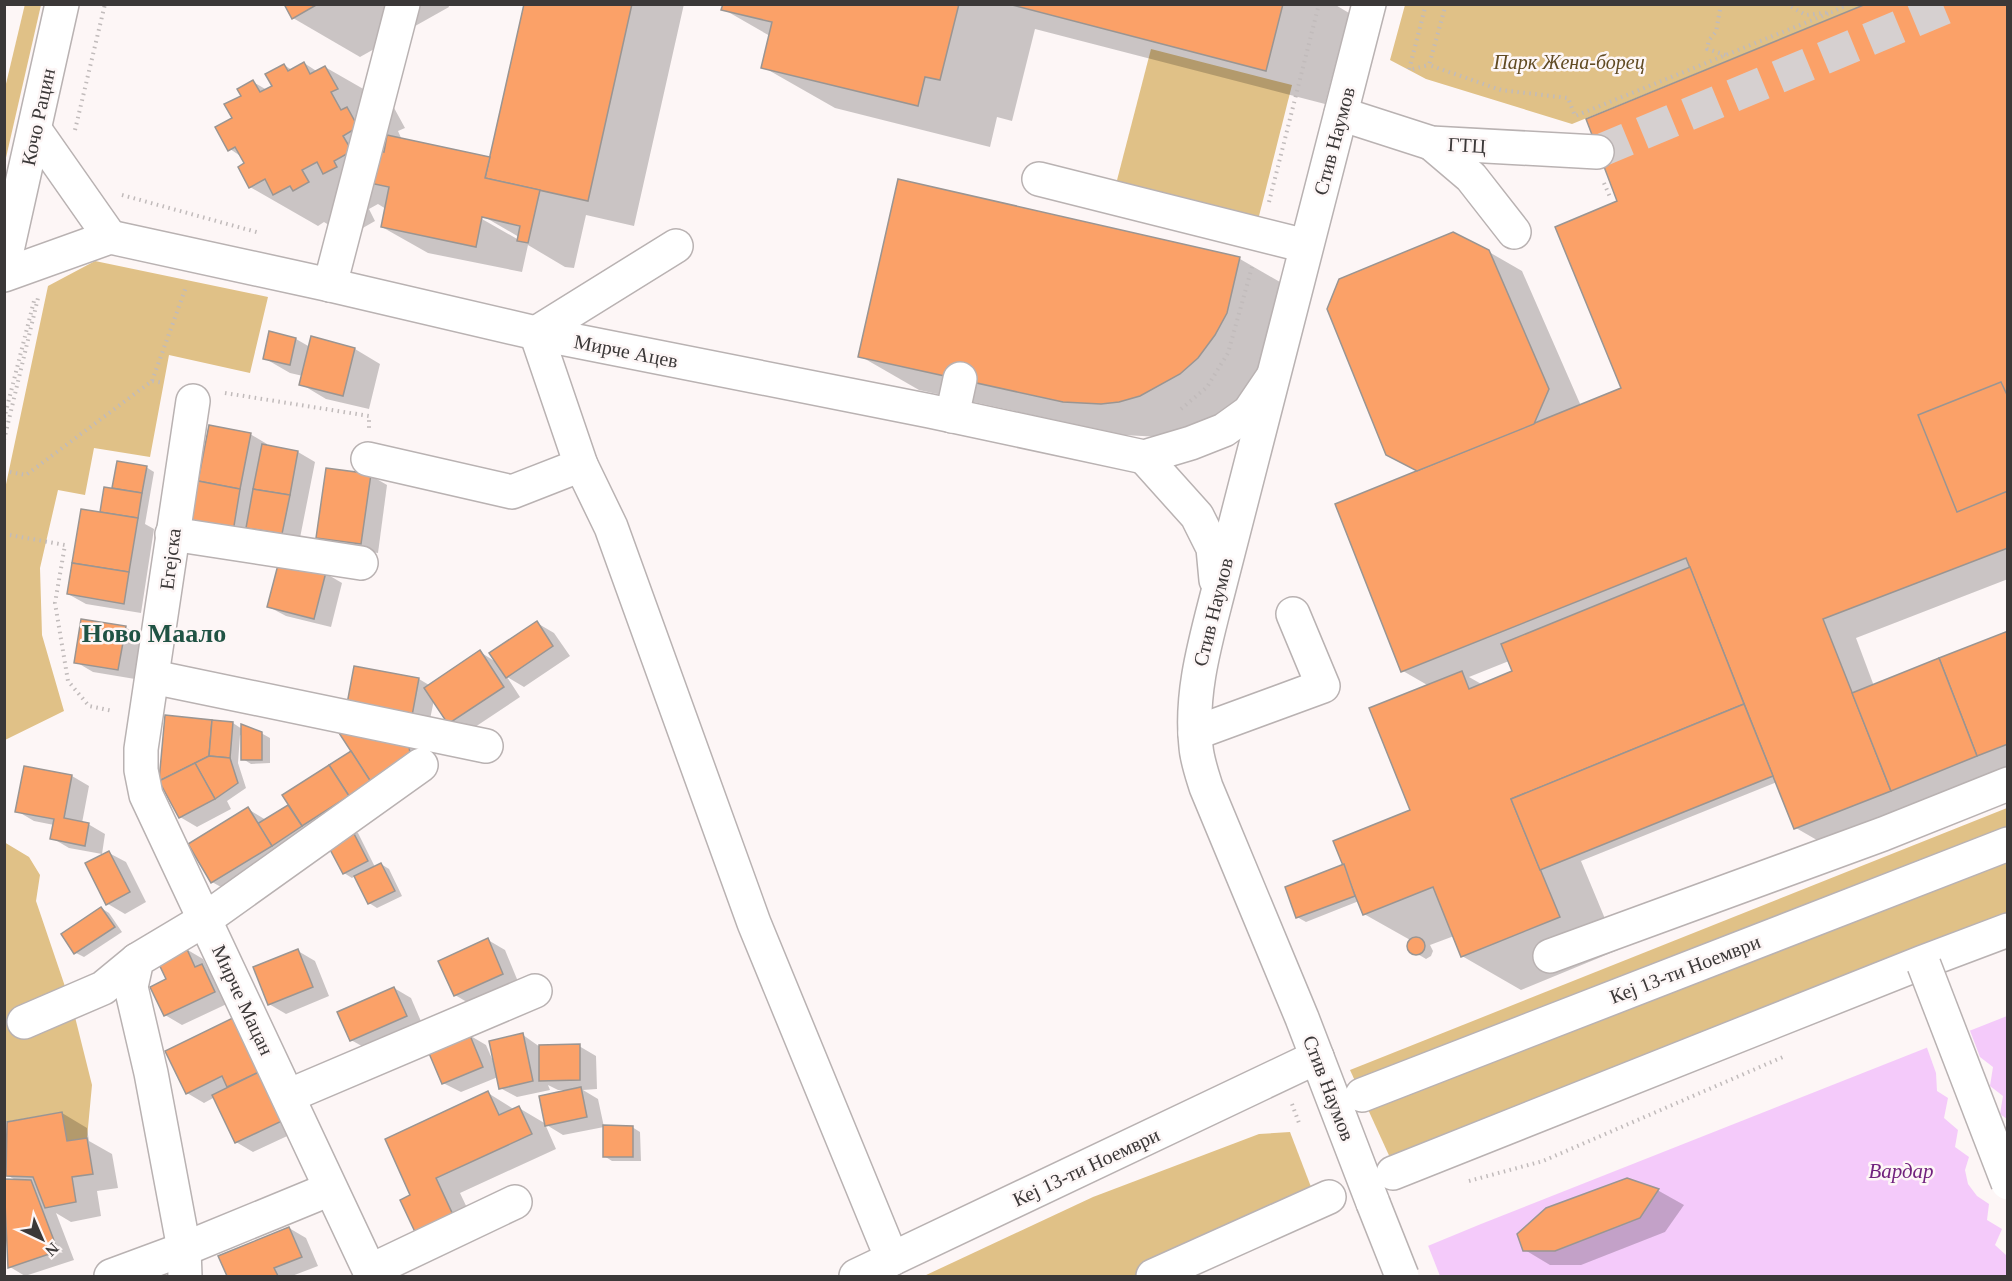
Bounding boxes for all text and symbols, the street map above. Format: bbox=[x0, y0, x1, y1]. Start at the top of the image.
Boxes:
park label: Парк Жена-борец bbox=[1492, 51, 1645, 74]
street label: Кочо Рацин bbox=[17, 66, 60, 168]
street label: Стив Наумов bbox=[1309, 84, 1360, 198]
street label: ГТЦ bbox=[1447, 133, 1487, 158]
street label: Мирче Ацев bbox=[572, 330, 680, 373]
street label: Егејска bbox=[155, 527, 186, 591]
street label: Стив Наумов bbox=[1189, 555, 1238, 669]
district label: Ново Маало bbox=[82, 619, 226, 648]
street label: Кеј 13-ти Ноември bbox=[1607, 930, 1764, 1009]
street label: Мирче Мацан bbox=[207, 941, 278, 1059]
street label: Стив Наумов bbox=[1298, 1032, 1359, 1144]
street label: Кеј 13-ти Ноември bbox=[1009, 1123, 1164, 1212]
water label: Вардар bbox=[1868, 1159, 1934, 1183]
north arrow bbox=[12, 1209, 72, 1269]
text: N bbox=[42, 1239, 62, 1260]

